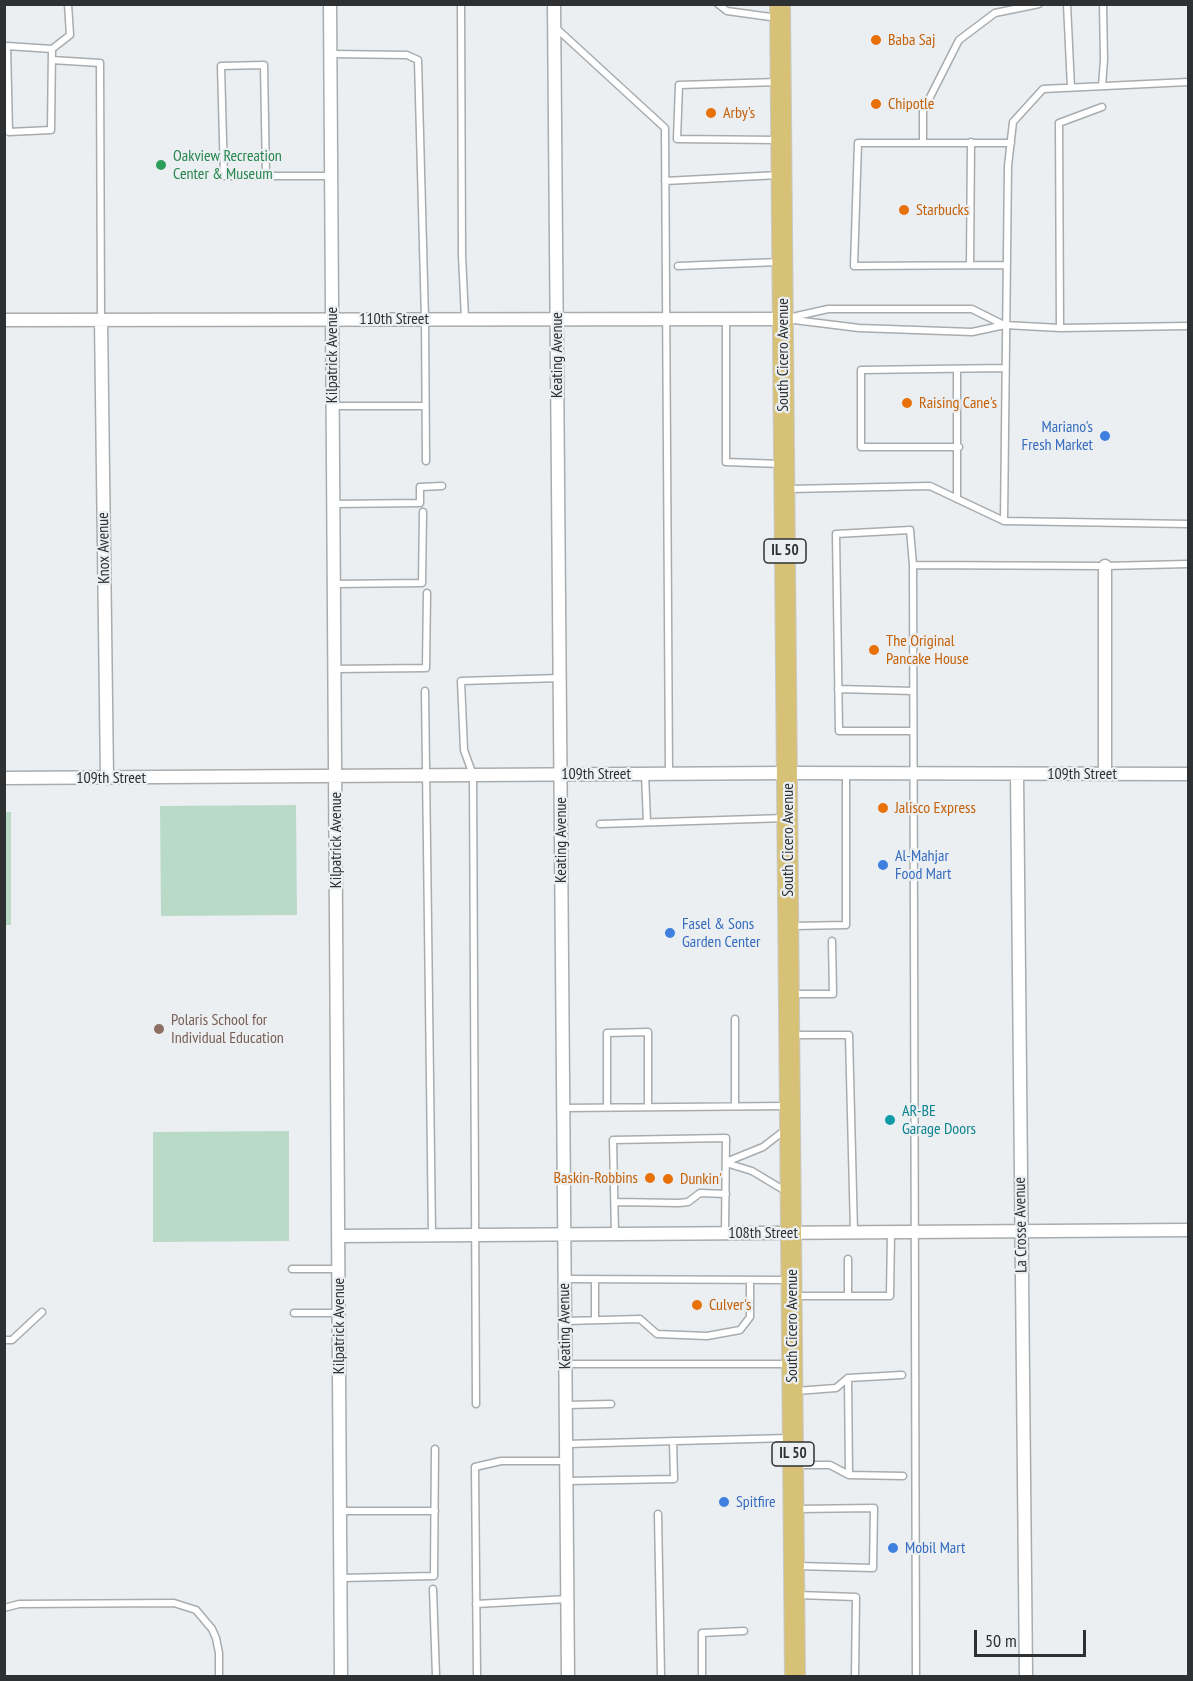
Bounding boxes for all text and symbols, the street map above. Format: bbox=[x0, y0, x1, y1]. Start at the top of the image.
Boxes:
place label: Baba Saj bbox=[888, 30, 935, 50]
marker: Baba Saj bbox=[869, 33, 883, 47]
place label: Chipotle bbox=[888, 94, 934, 114]
marker: Chipotle bbox=[869, 97, 883, 111]
place label: Arby's bbox=[723, 103, 755, 123]
marker: Arby's bbox=[704, 106, 718, 120]
place label: Oakview Recreation Center & Museum bbox=[173, 146, 282, 184]
marker: Oakview Recreation Center & Museum bbox=[154, 158, 168, 172]
place label: Starbucks bbox=[916, 200, 969, 220]
marker: Starbucks bbox=[897, 203, 911, 217]
street label: South Cicero Avenue bbox=[773, 298, 793, 412]
street label: Kilpatrick Avenue bbox=[322, 307, 342, 403]
street label: 110th Street bbox=[359, 309, 429, 329]
street label: Keating Avenue bbox=[547, 312, 567, 398]
place label: Raising Cane's bbox=[919, 393, 997, 413]
marker: Raising Cane's bbox=[900, 396, 914, 410]
place label: Mariano's Fresh Market bbox=[1022, 417, 1093, 455]
marker: Mariano's Fresh Market bbox=[1098, 429, 1112, 443]
street label: Knox Avenue bbox=[94, 512, 114, 584]
road number: IL 50 bbox=[764, 539, 806, 563]
place label: The Original Pancake House bbox=[886, 631, 969, 669]
marker: The Original Pancake House bbox=[867, 643, 881, 657]
street label: 109th Street bbox=[561, 764, 631, 784]
street label: 109th Street bbox=[1047, 764, 1117, 784]
street label: 109th Street bbox=[76, 768, 146, 788]
street label: South Cicero Avenue bbox=[778, 783, 798, 897]
street label: Kilpatrick Avenue bbox=[326, 792, 346, 888]
street label: Keating Avenue bbox=[551, 797, 571, 883]
place label: Jalisco Express bbox=[895, 798, 976, 818]
marker: Jalisco Express bbox=[876, 801, 890, 815]
place label: Al-Mahjar Food Mart bbox=[895, 846, 952, 884]
marker: Al-Mahjar Food Mart bbox=[876, 858, 890, 872]
place label: Fasel & Sons Garden Center bbox=[682, 914, 760, 952]
marker: Fasel & Sons Garden Center bbox=[663, 926, 677, 940]
place label: Polaris School for Individual Education bbox=[171, 1010, 284, 1048]
marker: Polaris School for Individual Education bbox=[152, 1022, 166, 1036]
place label: AR-BE Garage Doors bbox=[902, 1101, 976, 1139]
marker: AR-BE Garage Doors bbox=[883, 1113, 897, 1127]
place label: Baskin-Robbins bbox=[554, 1168, 638, 1188]
place label: Dunkin' bbox=[680, 1169, 722, 1189]
marker: Baskin-Robbins bbox=[643, 1171, 657, 1185]
marker: Dunkin' bbox=[661, 1172, 675, 1186]
street label: La Crosse Avenue bbox=[1011, 1177, 1031, 1273]
street label: 108th Street bbox=[728, 1223, 798, 1243]
street label: South Cicero Avenue bbox=[782, 1269, 802, 1383]
street label: Kilpatrick Avenue bbox=[329, 1278, 349, 1374]
street label: Keating Avenue bbox=[555, 1283, 575, 1369]
place label: Culver's bbox=[709, 1295, 751, 1315]
marker: Culver's bbox=[690, 1298, 704, 1312]
road number: IL 50 bbox=[772, 1442, 814, 1466]
place label: Spitfire bbox=[736, 1492, 776, 1512]
marker: Spitfire bbox=[717, 1495, 731, 1509]
place label: Mobil Mart bbox=[905, 1538, 965, 1558]
marker: Mobil Mart bbox=[886, 1541, 900, 1555]
scale bar bbox=[977, 1618, 1090, 1656]
text: 50 m bbox=[985, 1629, 1017, 1652]

